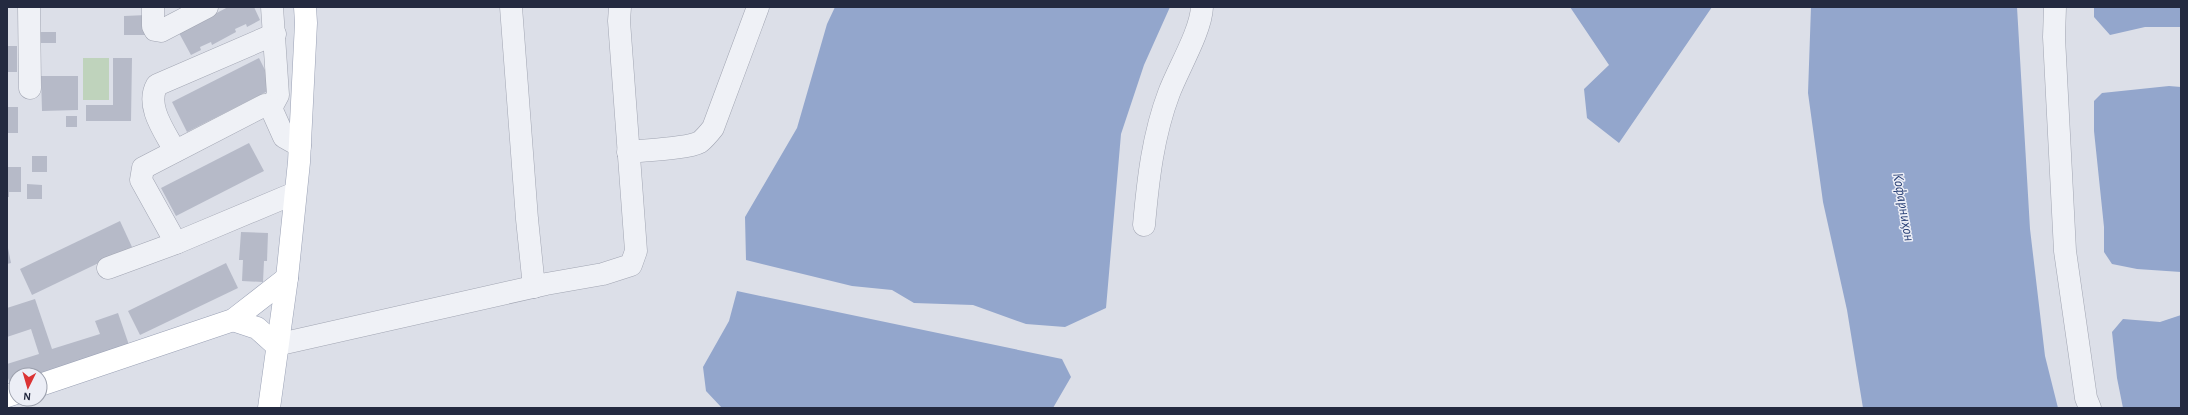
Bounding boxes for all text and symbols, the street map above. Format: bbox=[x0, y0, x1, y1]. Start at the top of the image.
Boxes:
water label: Кофарниҳон bbox=[1890, 172, 1917, 242]
north arrow bbox=[8, 367, 48, 407]
text: N bbox=[23, 391, 31, 402]

